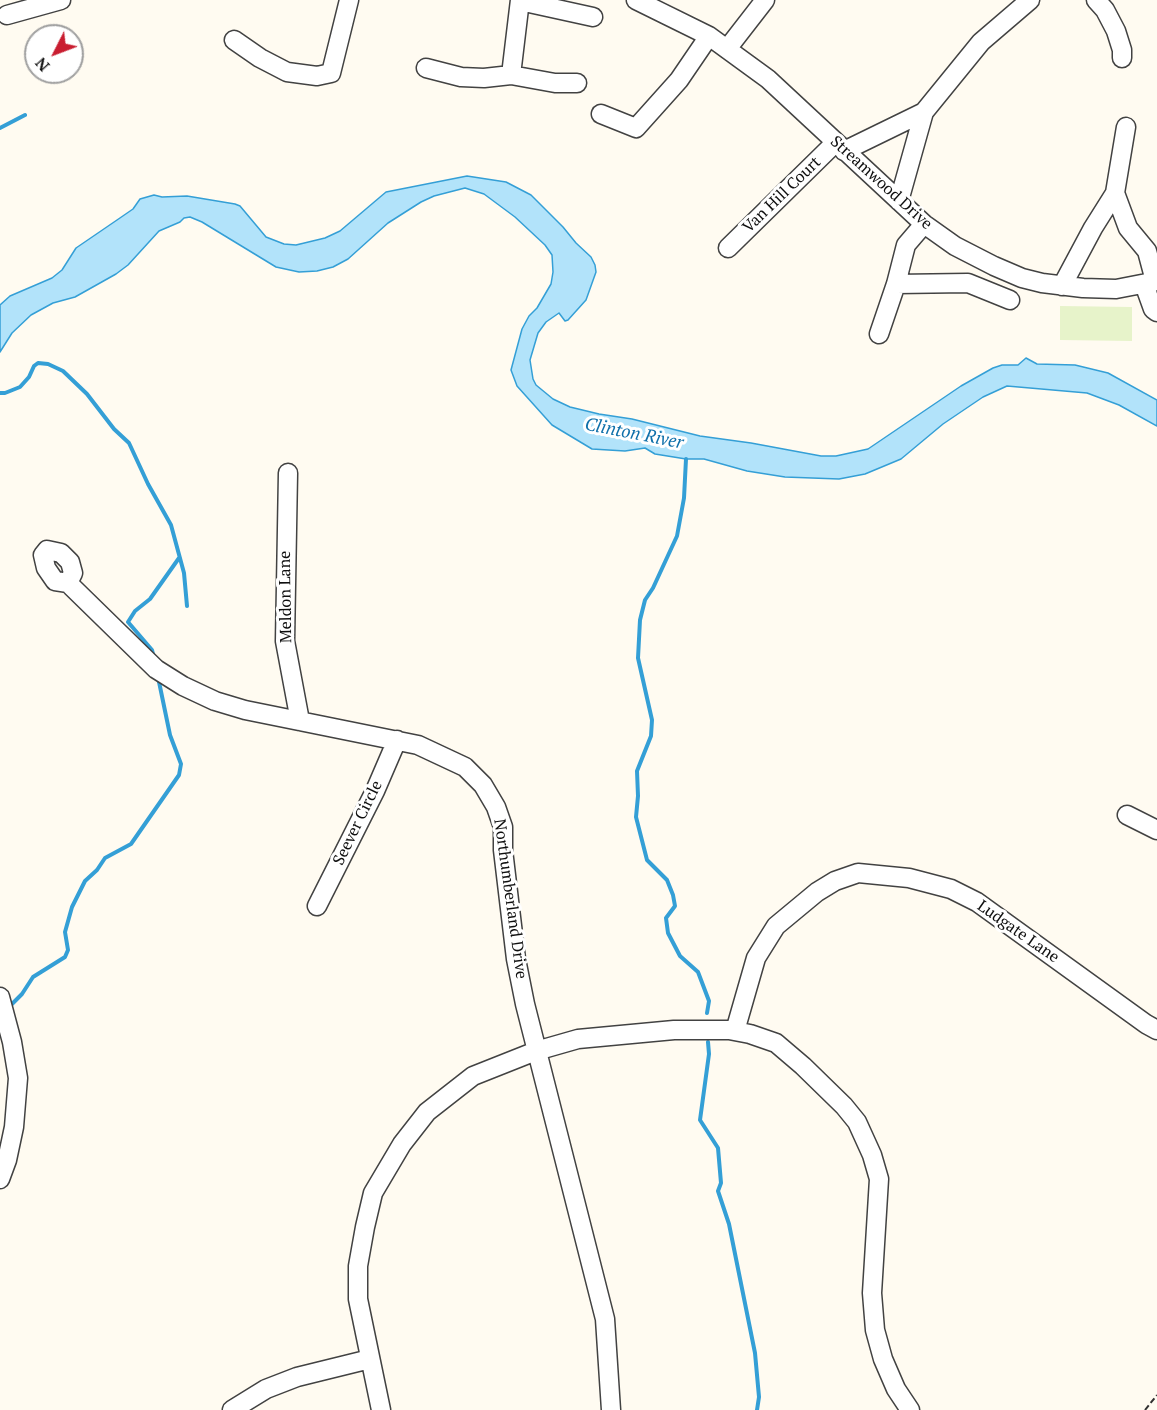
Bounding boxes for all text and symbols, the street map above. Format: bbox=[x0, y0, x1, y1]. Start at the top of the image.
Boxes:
north arrow bbox=[24, 24, 84, 84]
text: N bbox=[30, 53, 54, 77]
street label: Streamwood Drive bbox=[826, 132, 936, 234]
street label: Van Hill Court bbox=[739, 153, 825, 237]
water label: Clinton River bbox=[583, 414, 685, 454]
street label: Meldon Lane bbox=[276, 551, 296, 643]
street label: Seever Circle bbox=[329, 778, 387, 868]
street label: Northumberland Drive bbox=[489, 818, 531, 980]
street label: Ludgate Lane bbox=[973, 897, 1063, 967]

